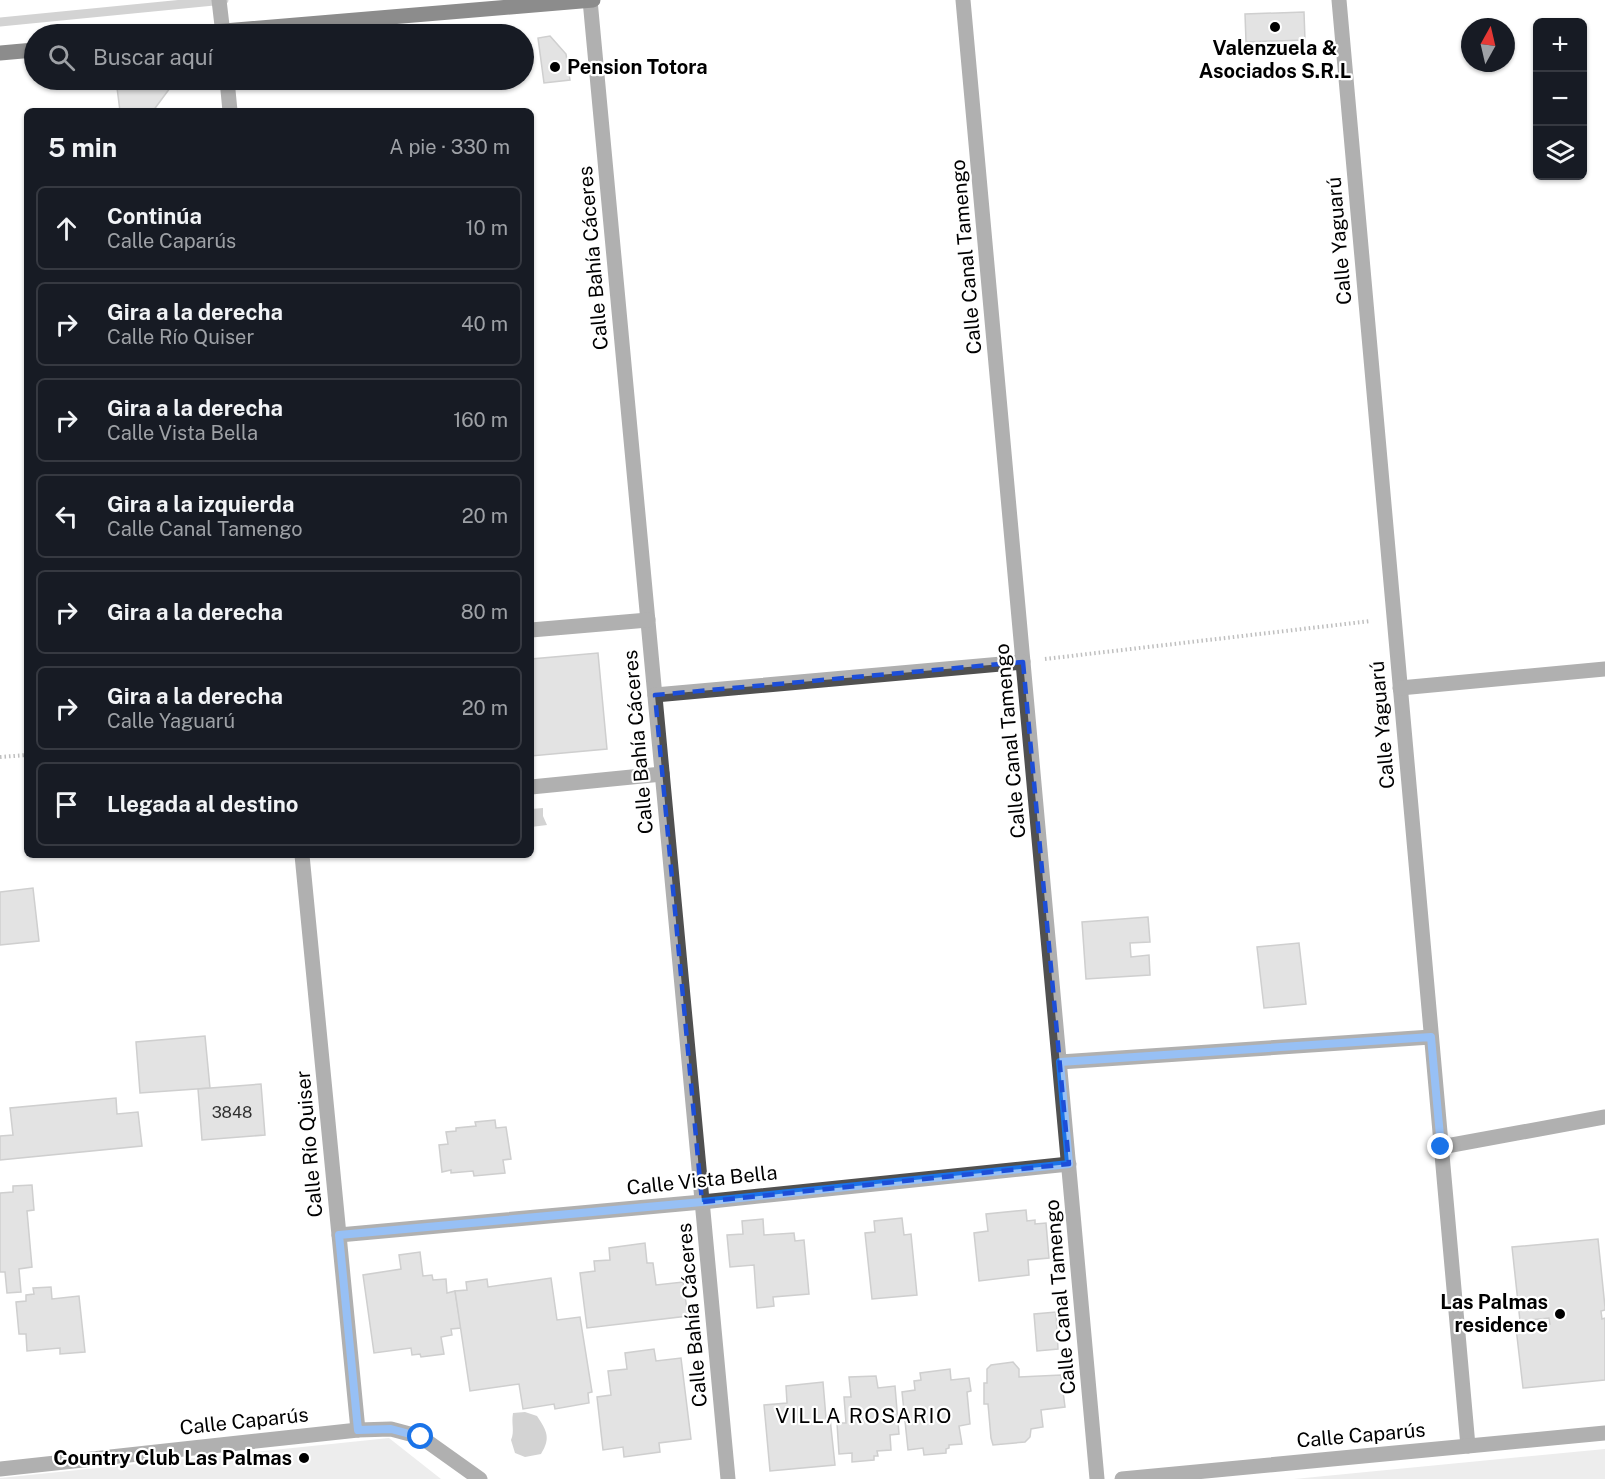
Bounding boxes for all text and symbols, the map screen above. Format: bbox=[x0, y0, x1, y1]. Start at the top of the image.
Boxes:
north arrow bbox=[1461, 18, 1515, 72]
map controls bbox=[1533, 18, 1587, 180]
button: + bbox=[1533, 18, 1587, 72]
marker: Valenzuela & Asociados S.R.L bbox=[1268, 20, 1282, 34]
search box bbox=[24, 24, 534, 90]
place label: Valenzuela & Asociados S.R.L bbox=[1199, 36, 1351, 83]
icon: search bbox=[45, 41, 78, 74]
text: Buscar aquí bbox=[93, 44, 213, 70]
place label: Pension Totora bbox=[567, 55, 708, 79]
marker: Pension Totora bbox=[548, 60, 562, 74]
button: − bbox=[1533, 72, 1587, 126]
button: layers bbox=[1533, 126, 1587, 180]
text: 5 min bbox=[48, 132, 117, 163]
text: A pie · 330 m bbox=[389, 135, 510, 159]
street label: Calle Canal Tamengo bbox=[946, 159, 986, 355]
street label: Calle Bahía Cáceres bbox=[573, 165, 613, 351]
street label: Calle Yaguarú bbox=[1321, 176, 1357, 306]
text: Continúa bbox=[107, 203, 202, 229]
icon: ahead bbox=[50, 212, 83, 245]
text: 10 m bbox=[465, 216, 508, 240]
text: Calle Caparús bbox=[107, 229, 236, 253]
text: Gira a la derecha bbox=[107, 299, 283, 325]
icon: right bbox=[50, 308, 83, 341]
text: 40 m bbox=[461, 312, 508, 336]
text: Calle Río Quiser bbox=[107, 325, 254, 349]
text: Gira a la derecha bbox=[107, 395, 283, 421]
icon: right bbox=[50, 404, 83, 437]
text: 160 m bbox=[453, 408, 508, 432]
text: Calle Vista Bella bbox=[107, 421, 258, 445]
text: Gira a la izquierda bbox=[107, 491, 294, 517]
icon: left bbox=[50, 500, 83, 533]
text: 20 m bbox=[462, 504, 508, 528]
text: Calle Canal Tamengo bbox=[107, 517, 303, 541]
icon: right bbox=[50, 596, 83, 629]
text: Gira a la derecha bbox=[107, 599, 283, 625]
text: 80 m bbox=[461, 600, 508, 624]
street label: Calle Canal Tamengo bbox=[990, 643, 1030, 839]
street label: Calle Bahía Cáceres bbox=[618, 649, 658, 835]
street label: Calle Yaguarú bbox=[1364, 660, 1400, 790]
text: Gira a la derecha bbox=[107, 683, 283, 709]
icon: right bbox=[50, 692, 83, 725]
text: 20 m bbox=[462, 696, 508, 720]
text: Calle Yaguarú bbox=[107, 709, 235, 733]
icon: arrive bbox=[50, 788, 83, 821]
text: Llegada al destino bbox=[107, 791, 298, 817]
street label: Calle Río Quiser bbox=[291, 1069, 327, 1218]
house number: 3848 bbox=[212, 1103, 252, 1122]
route end bbox=[1427, 1133, 1453, 1159]
street label: Calle Vista Bella bbox=[626, 1160, 778, 1200]
street label: Calle Canal Tamengo bbox=[1040, 1199, 1080, 1395]
street label: Calle Bahía Cáceres bbox=[672, 1222, 712, 1408]
place label: Las Palmas residence bbox=[1440, 1290, 1548, 1337]
marker: Las Palmas residence bbox=[1553, 1307, 1567, 1321]
street label: Calle Caparús bbox=[179, 1402, 309, 1440]
district label: VILLA ROSARIO bbox=[775, 1403, 953, 1428]
street label: Calle Caparús bbox=[1296, 1417, 1426, 1453]
route start bbox=[407, 1423, 433, 1449]
place label: Country Club Las Palmas bbox=[53, 1446, 292, 1470]
marker: Country Club Las Palmas bbox=[297, 1451, 311, 1465]

